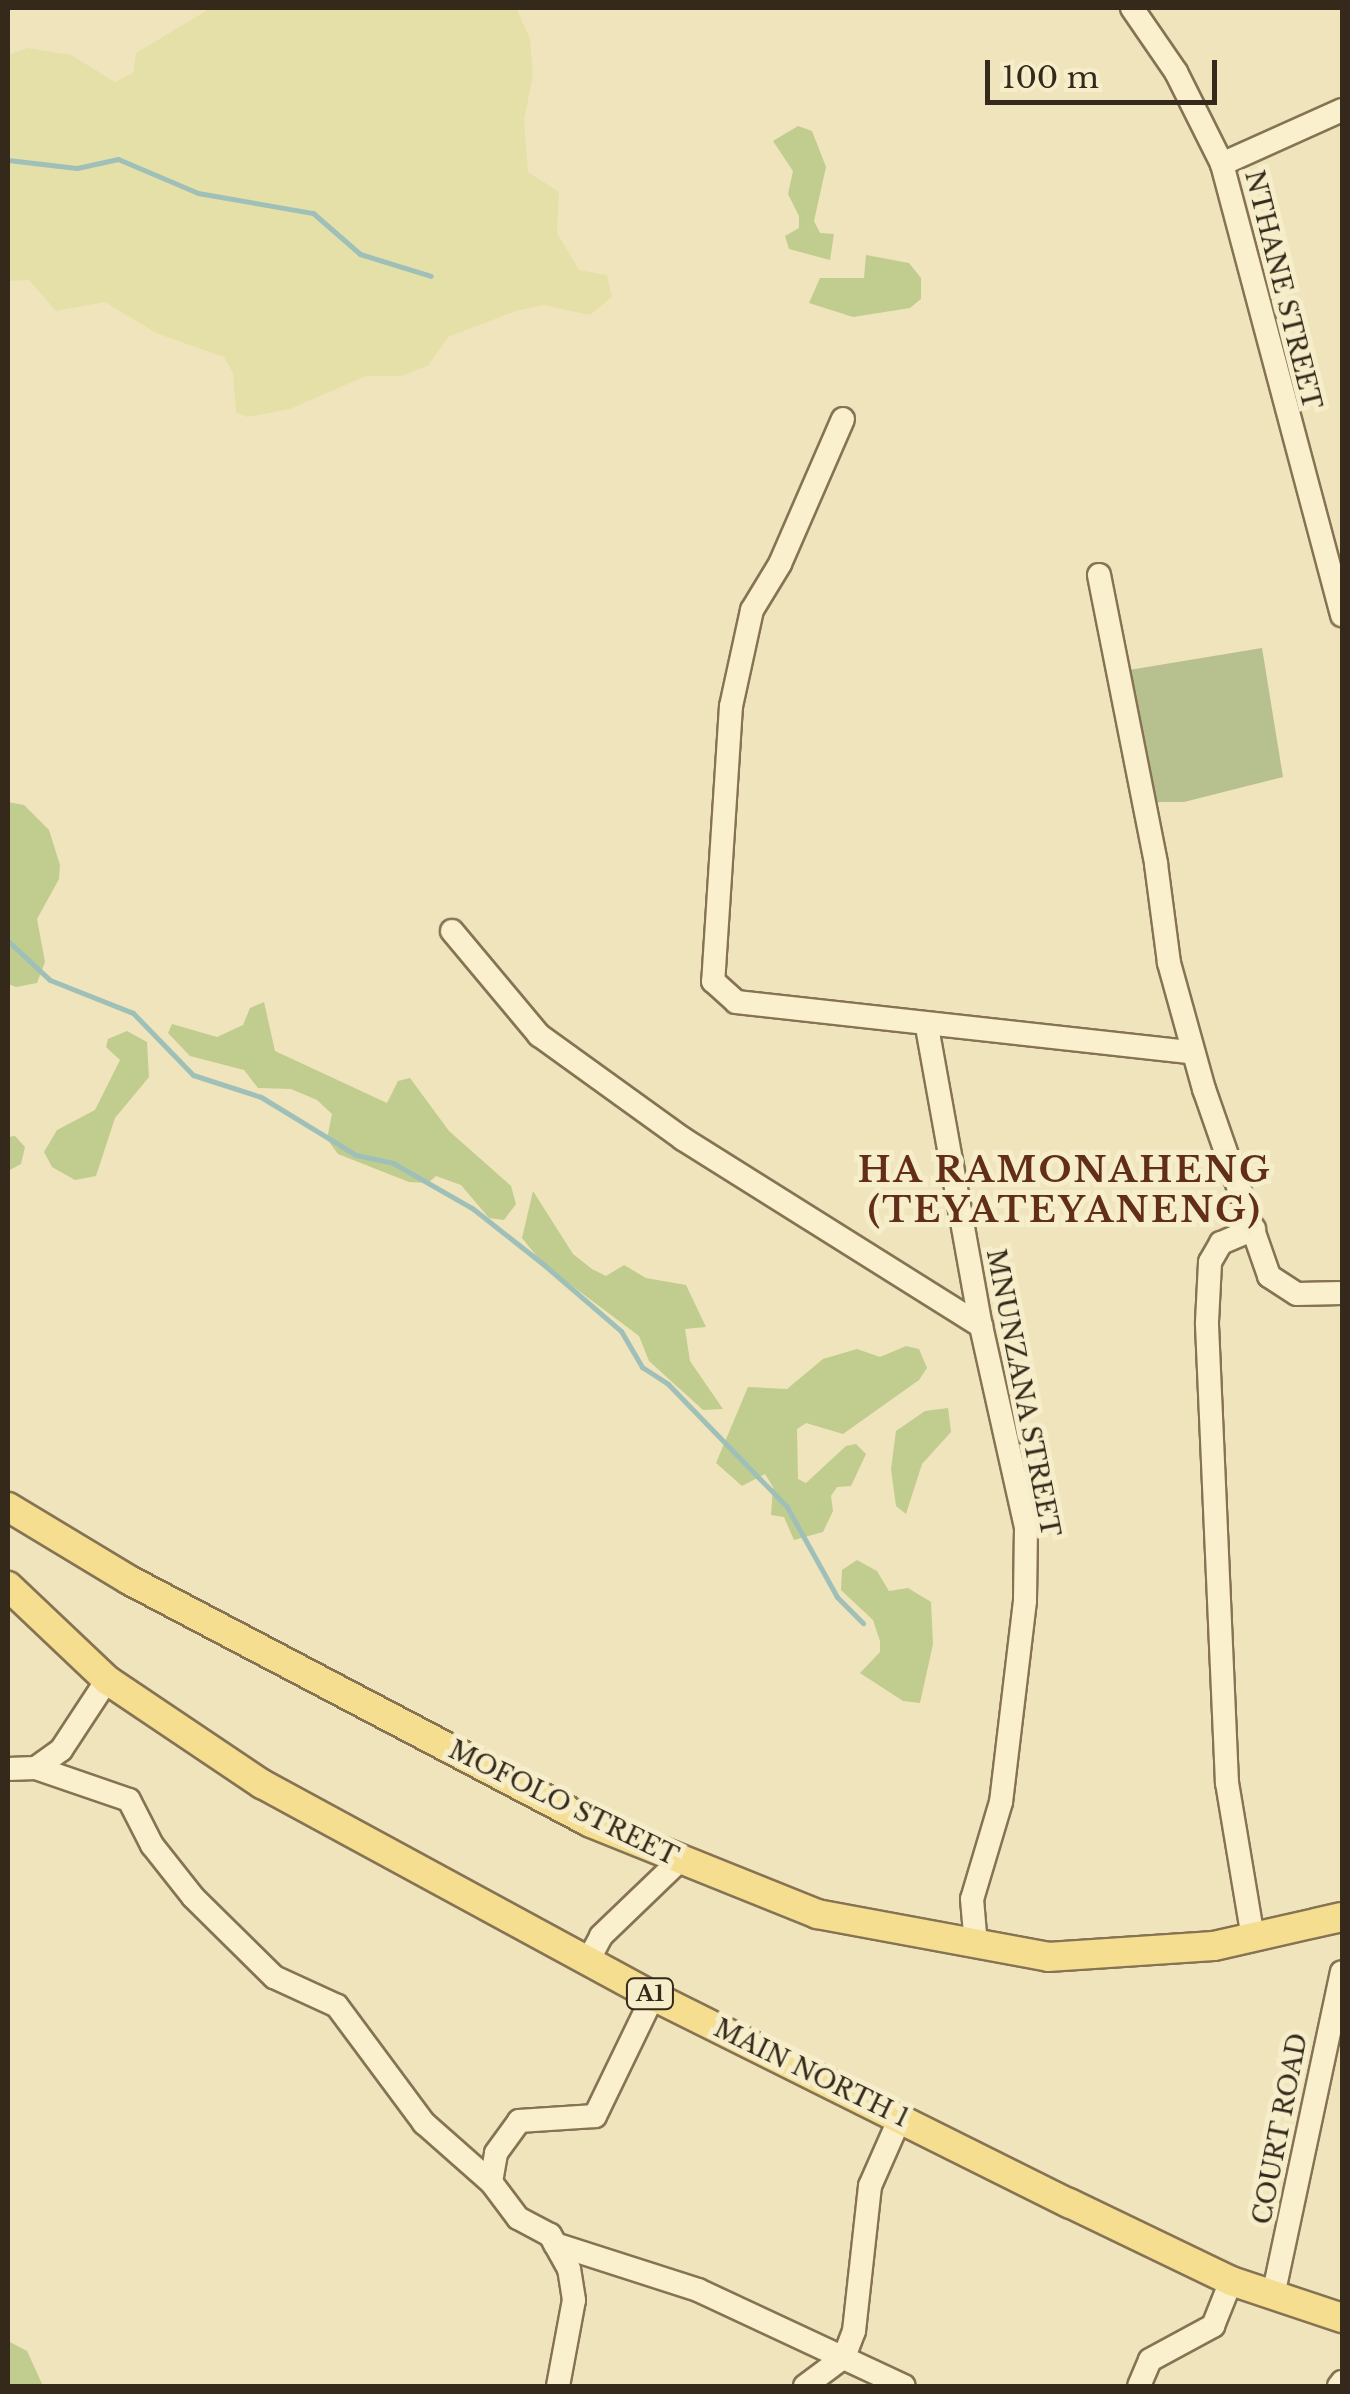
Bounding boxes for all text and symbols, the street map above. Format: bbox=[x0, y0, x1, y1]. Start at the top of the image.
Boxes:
scale bar bbox=[990, 40, 1222, 102]
text: 100 m bbox=[1002, 59, 1099, 96]
street label: NTHANE STREET bbox=[1238, 167, 1326, 413]
district label: HA RAMONAHENG (TEYATEYANENG) bbox=[857, 1149, 1273, 1231]
street label: MNUNZANA STREET bbox=[979, 1246, 1065, 1540]
street label: MOFOLO STREET bbox=[444, 1735, 682, 1873]
road number: A1 bbox=[625, 1977, 675, 2011]
street label: MAIN NORTH 1 bbox=[709, 2014, 913, 2134]
street label: COURT ROAD bbox=[1248, 2031, 1314, 2227]

